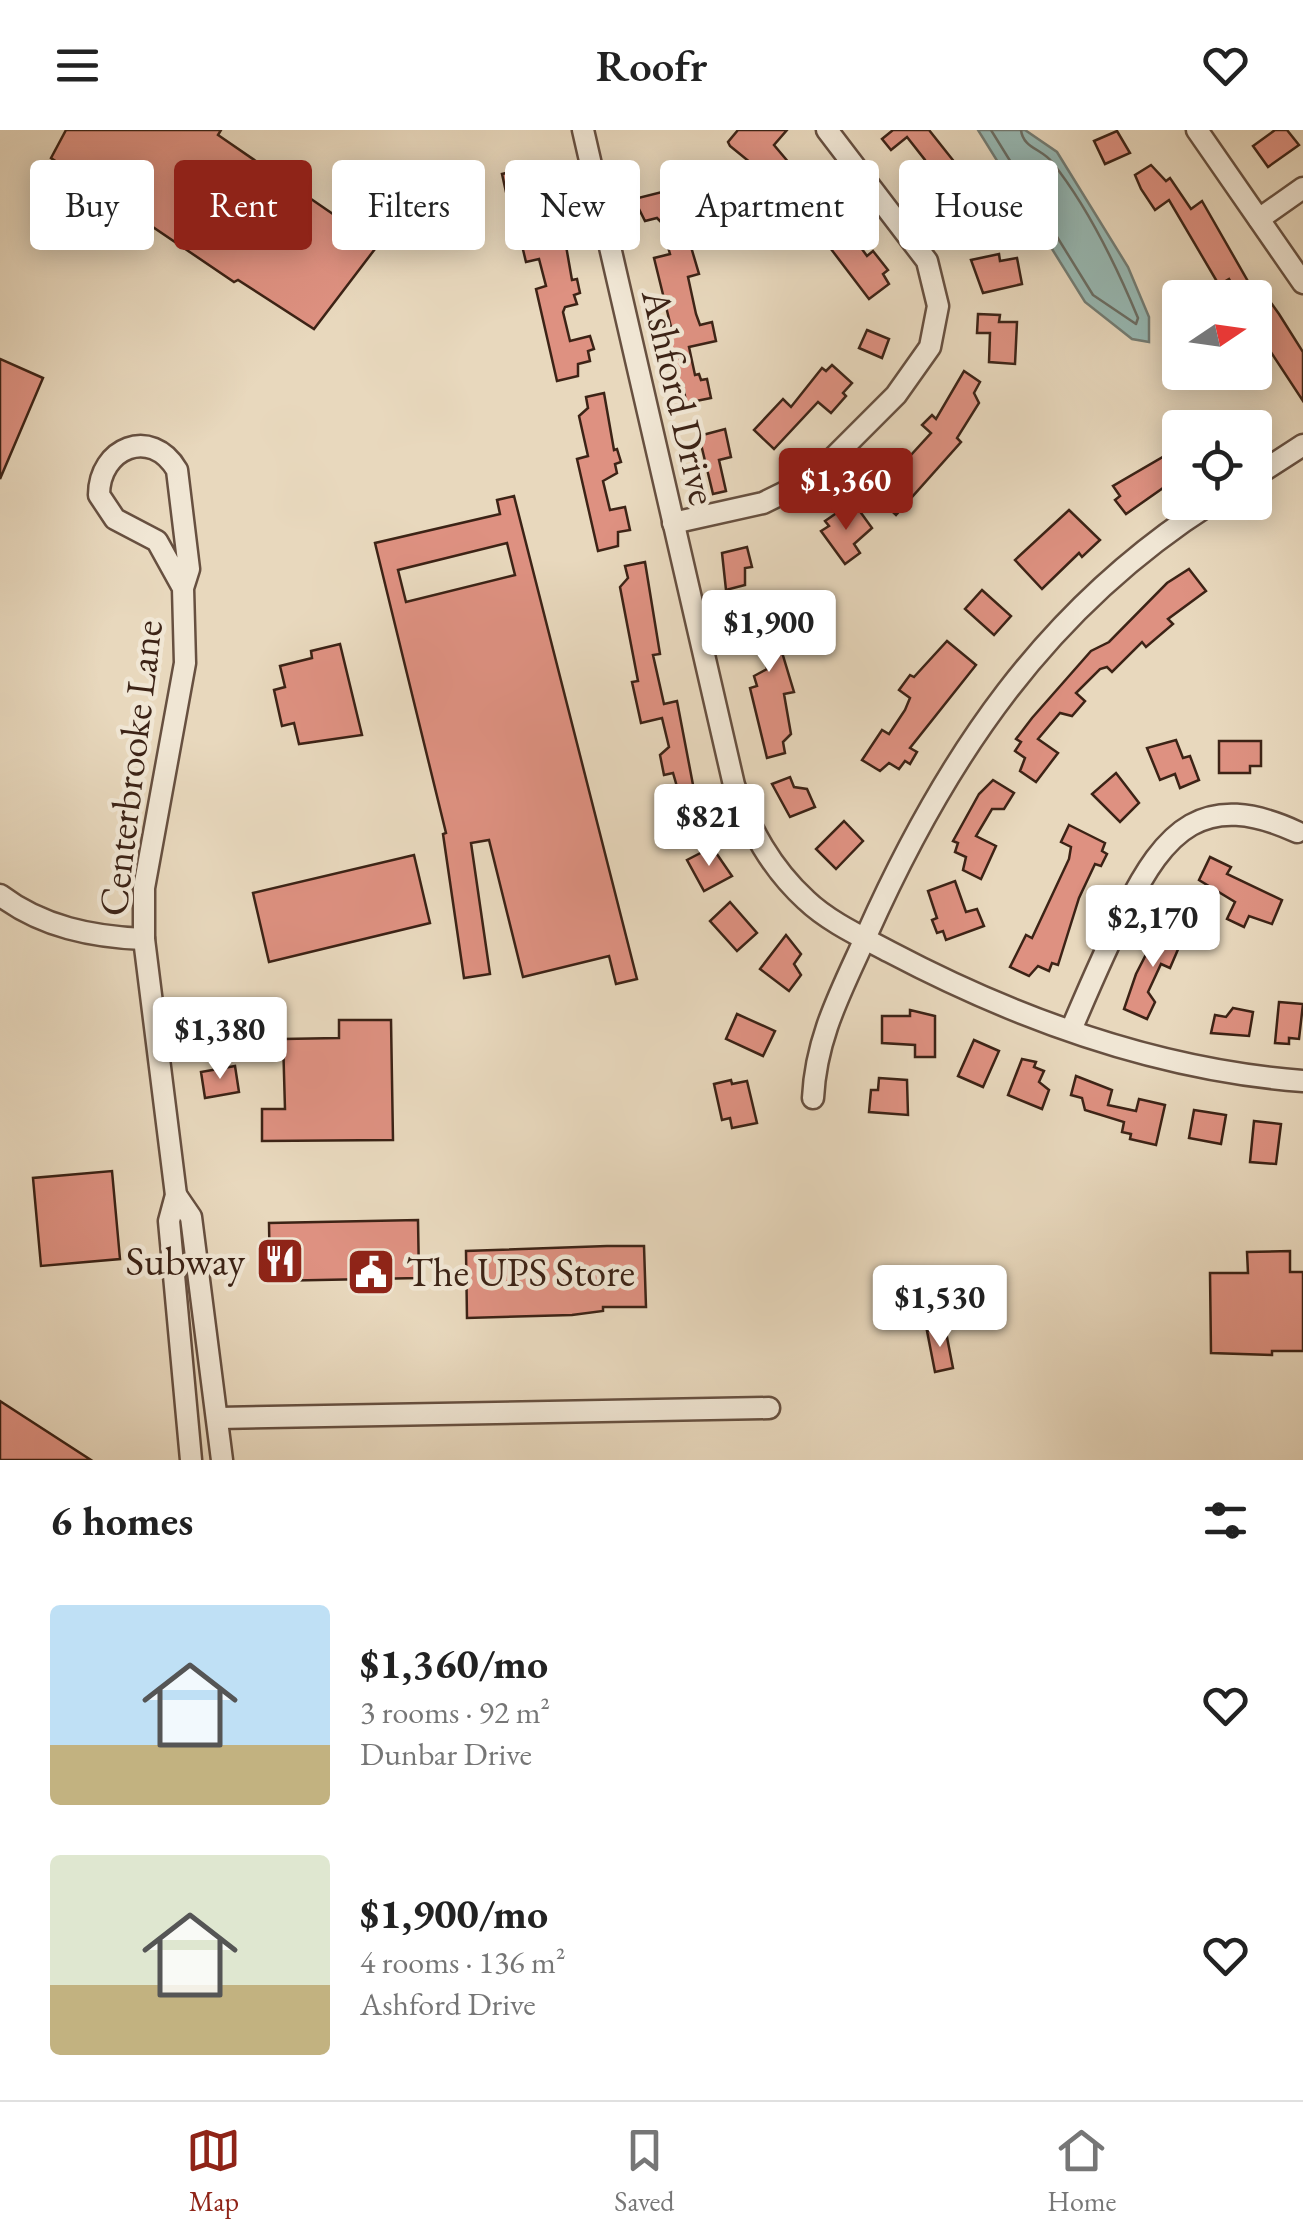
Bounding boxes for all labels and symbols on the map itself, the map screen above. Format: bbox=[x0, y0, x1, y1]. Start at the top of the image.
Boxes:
north arrow bbox=[1162, 280, 1272, 390]
street label: Ashford Drive bbox=[630, 283, 730, 510]
pin: $1,360 bbox=[765, 448, 927, 533]
pin: $1,900 bbox=[688, 590, 850, 675]
street label: Centerbrooke Lane bbox=[86, 617, 174, 919]
pin: $821 bbox=[650, 784, 768, 869]
pin: $2,170 bbox=[1072, 885, 1234, 970]
pin: $1,380 bbox=[139, 997, 301, 1082]
place label: Subway bbox=[125, 1235, 245, 1287]
restaurant icon: Subway bbox=[254, 1235, 306, 1287]
public building icon: The UPS Store bbox=[345, 1246, 397, 1298]
place label: The UPS Store bbox=[406, 1246, 635, 1298]
pin: $1,530 bbox=[859, 1265, 1021, 1350]

